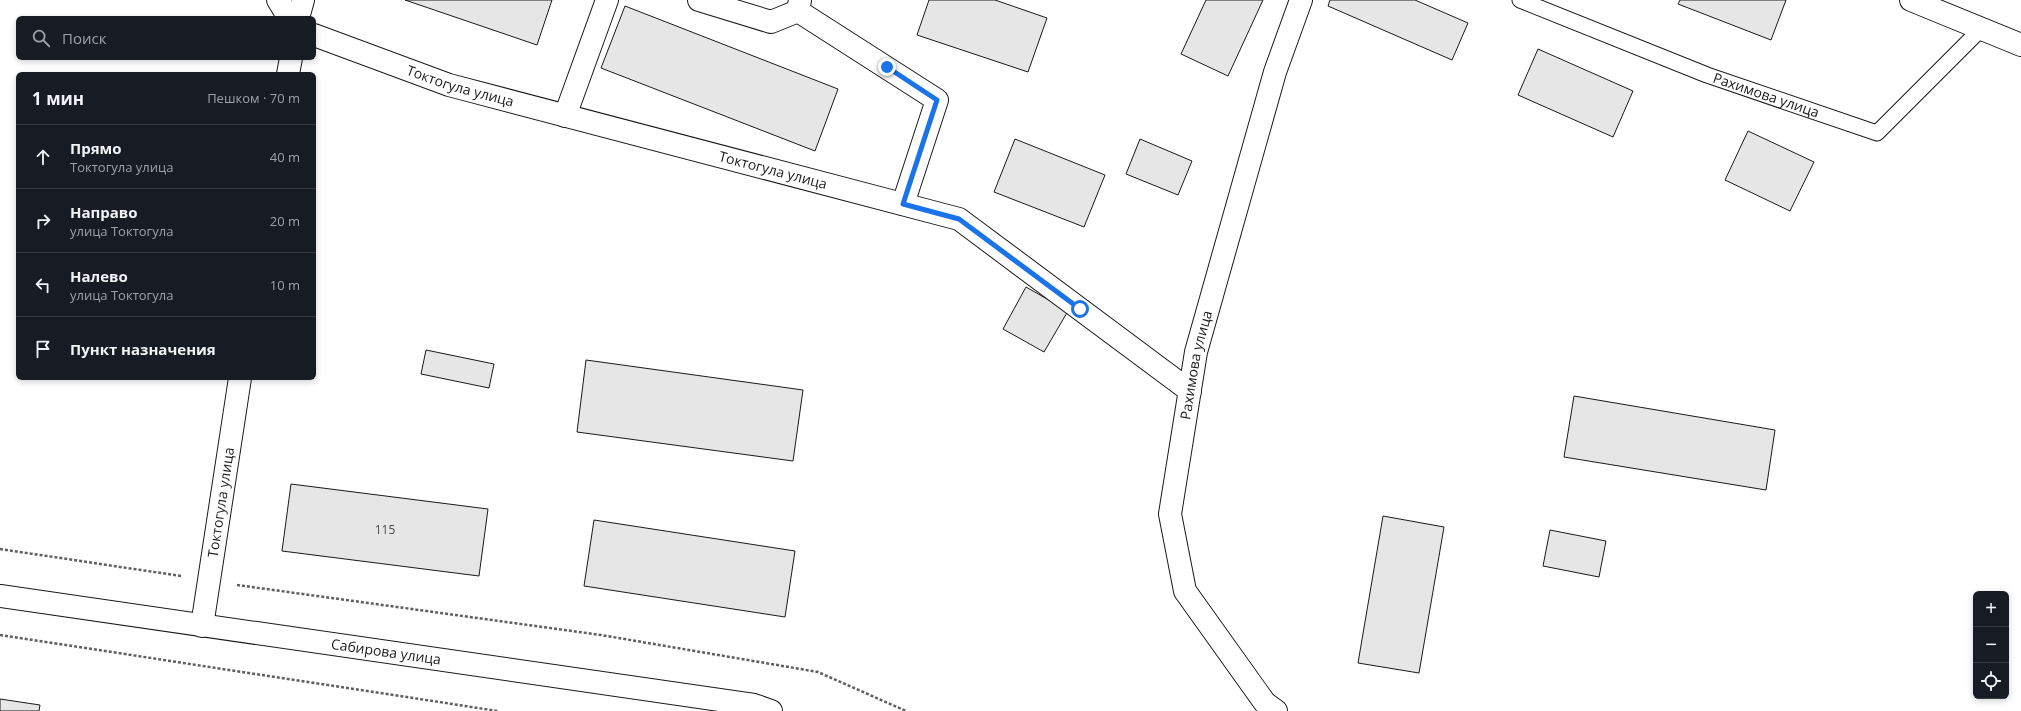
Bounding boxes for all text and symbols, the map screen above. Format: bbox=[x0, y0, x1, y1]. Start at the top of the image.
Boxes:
search box bbox=[16, 16, 316, 60]
icon: search bbox=[30, 27, 52, 49]
text: Поиск bbox=[62, 28, 106, 48]
route end bbox=[878, 58, 896, 76]
street label: Токтогула улица bbox=[404, 60, 516, 111]
street label: Рахимова улица bbox=[1711, 68, 1822, 122]
text: 1 мин bbox=[32, 87, 84, 110]
text: Пешком · 70 m bbox=[207, 89, 300, 107]
text: Прямо bbox=[70, 138, 122, 158]
icon: ahead bbox=[32, 146, 54, 168]
street label: Токтогула улица bbox=[717, 146, 829, 193]
text: 40 m bbox=[270, 148, 300, 166]
text: Токтогула улица bbox=[70, 158, 173, 176]
text: Направо bbox=[70, 202, 138, 222]
icon: right bbox=[32, 210, 54, 232]
text: 20 m bbox=[270, 212, 300, 230]
text: улица Токтогула bbox=[70, 222, 173, 240]
text: Налево bbox=[70, 266, 128, 286]
icon: left bbox=[32, 274, 54, 296]
text: 10 m bbox=[270, 276, 300, 294]
text: улица Токтогула bbox=[70, 286, 173, 304]
route start bbox=[1071, 300, 1089, 318]
street label: Рахимова улица bbox=[1175, 308, 1216, 421]
icon: arrive bbox=[32, 338, 54, 360]
text: Пункт назначения bbox=[70, 339, 216, 359]
street label: Токтогула улица bbox=[203, 446, 238, 559]
house number: 115 bbox=[375, 521, 395, 538]
map controls bbox=[1973, 591, 2009, 699]
button: + bbox=[1973, 591, 2009, 627]
button: − bbox=[1973, 627, 2009, 663]
street label: Сабирова улица bbox=[330, 634, 442, 669]
button: locate bbox=[1973, 663, 2009, 699]

